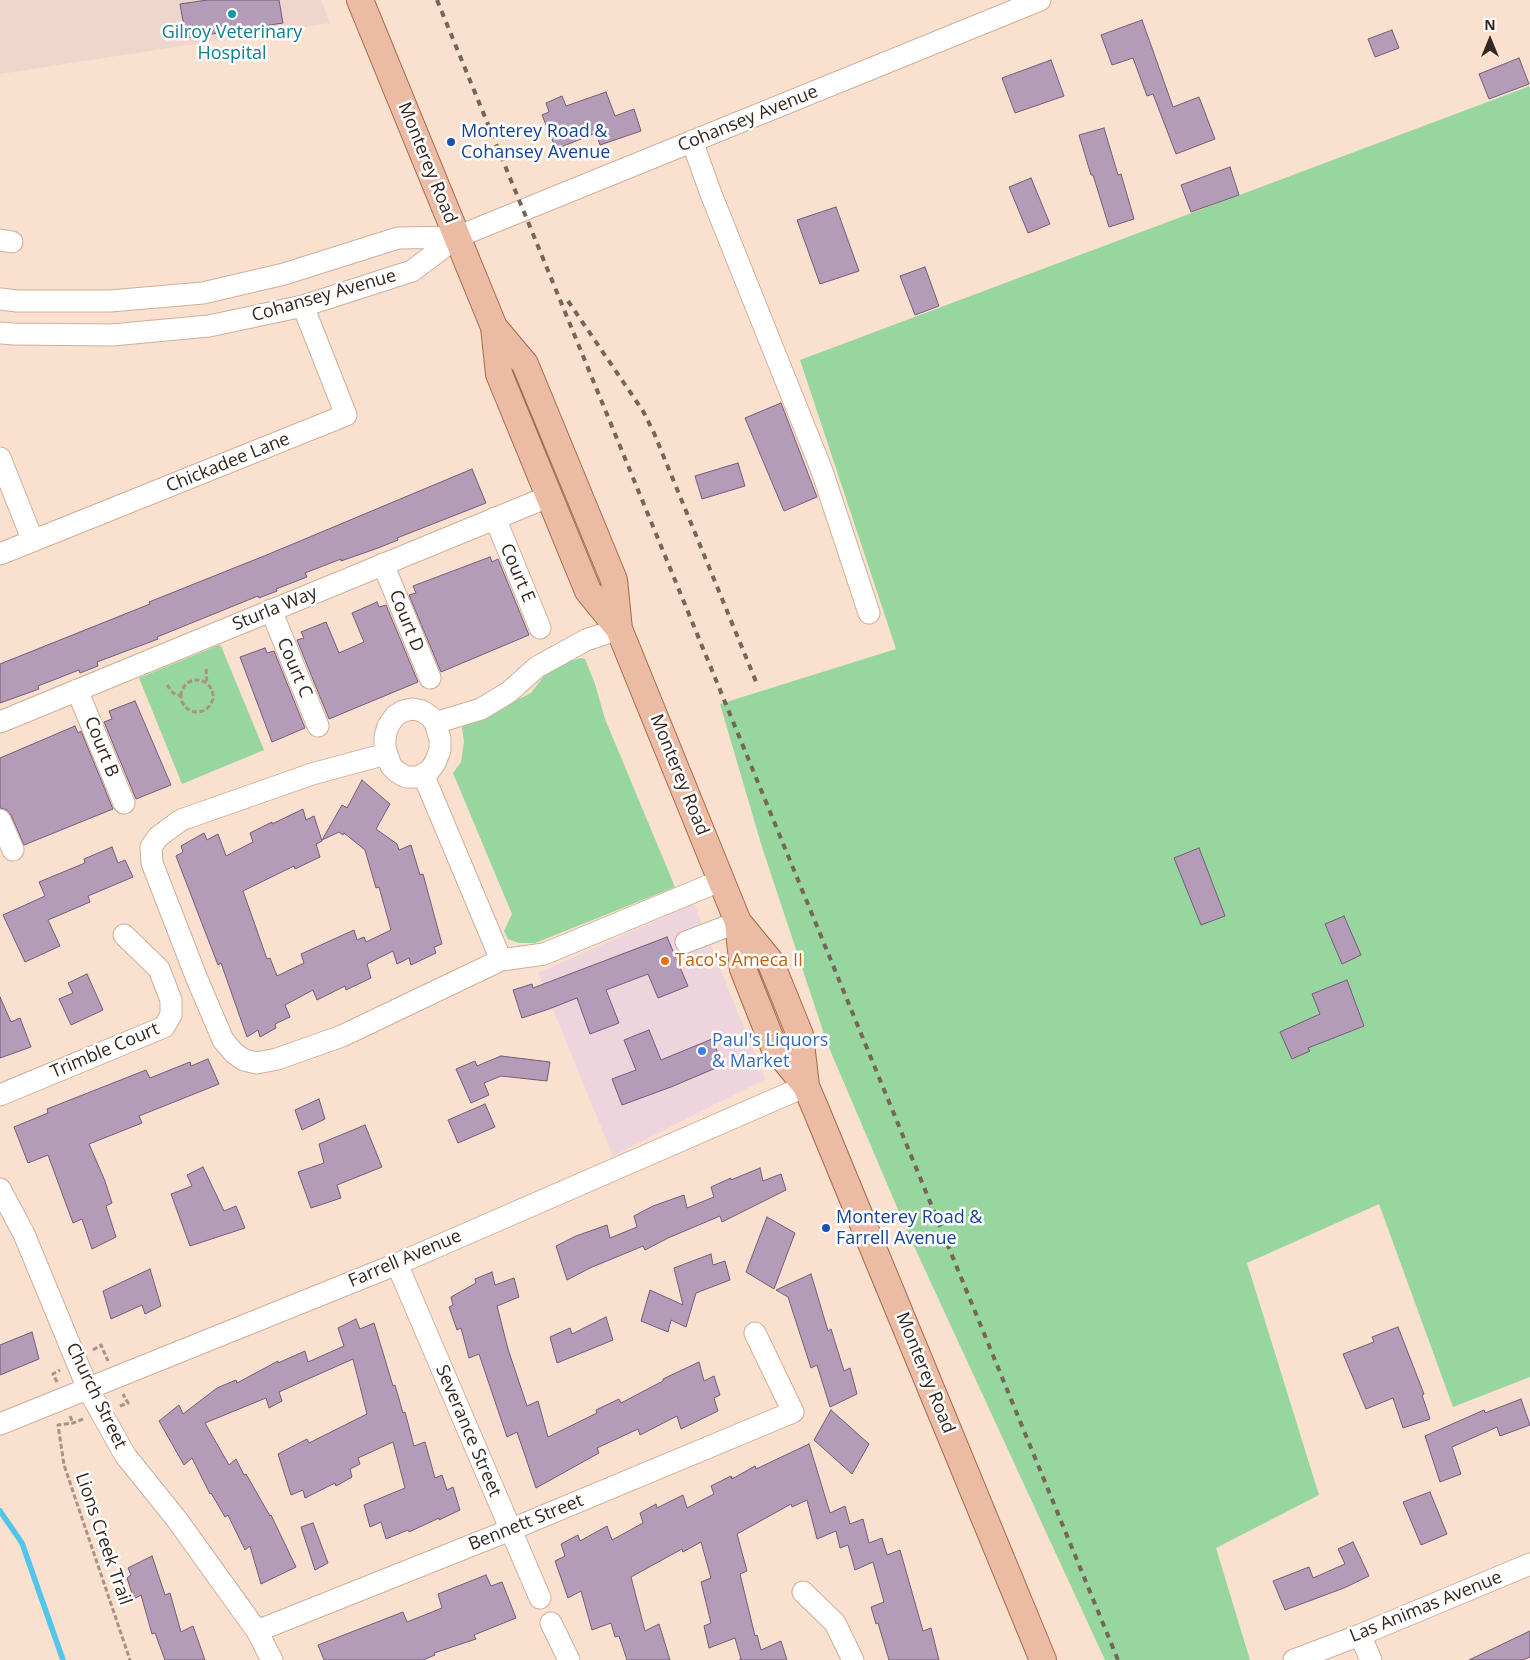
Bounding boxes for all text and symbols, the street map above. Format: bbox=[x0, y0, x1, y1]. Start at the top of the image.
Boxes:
marker: Gilroy Veterinary Hospital bbox=[226, 8, 238, 20]
north arrow bbox=[1465, 15, 1515, 65]
text: N bbox=[1484, 15, 1496, 34]
place label: Gilroy Veterinary Hospital bbox=[162, 22, 302, 64]
street label: Cohansey Avenue bbox=[675, 81, 821, 157]
street label: Monterey Road bbox=[393, 99, 461, 227]
place label: Monterey Road & Cohansey Avenue bbox=[461, 121, 610, 163]
marker: Monterey Road & Cohansey Avenue bbox=[445, 136, 457, 148]
street label: Cohansey Avenue bbox=[249, 265, 399, 327]
street label: Chickadee Lane bbox=[163, 428, 293, 498]
street label: Court E bbox=[495, 540, 539, 606]
street label: Sturla Way bbox=[229, 582, 321, 636]
street label: Court D bbox=[384, 587, 428, 655]
street label: Court C bbox=[272, 635, 316, 701]
street label: Monterey Road bbox=[645, 711, 713, 839]
street label: Court B bbox=[79, 714, 123, 780]
place label: Taco's Ameca II bbox=[675, 950, 803, 972]
marker: Taco's Ameca II bbox=[659, 955, 671, 967]
street label: Trimble Court bbox=[47, 1018, 163, 1084]
place label: Paul's Liquors & Market bbox=[712, 1030, 828, 1072]
marker: Paul's Liquors & Market bbox=[696, 1045, 708, 1057]
place label: Monterey Road & Farrell Avenue bbox=[836, 1207, 982, 1250]
marker: Monterey Road & Farrell Avenue bbox=[820, 1222, 832, 1234]
street label: Farrell Avenue bbox=[345, 1226, 465, 1292]
street label: Monterey Road bbox=[891, 1309, 959, 1437]
street label: Church Street bbox=[61, 1339, 131, 1453]
street label: Severance Street bbox=[430, 1362, 506, 1500]
street label: Lions Creek Trail bbox=[70, 1470, 136, 1608]
street label: Bennett Street bbox=[466, 1490, 586, 1556]
street label: Las Animas Avenue bbox=[1347, 1567, 1505, 1647]

